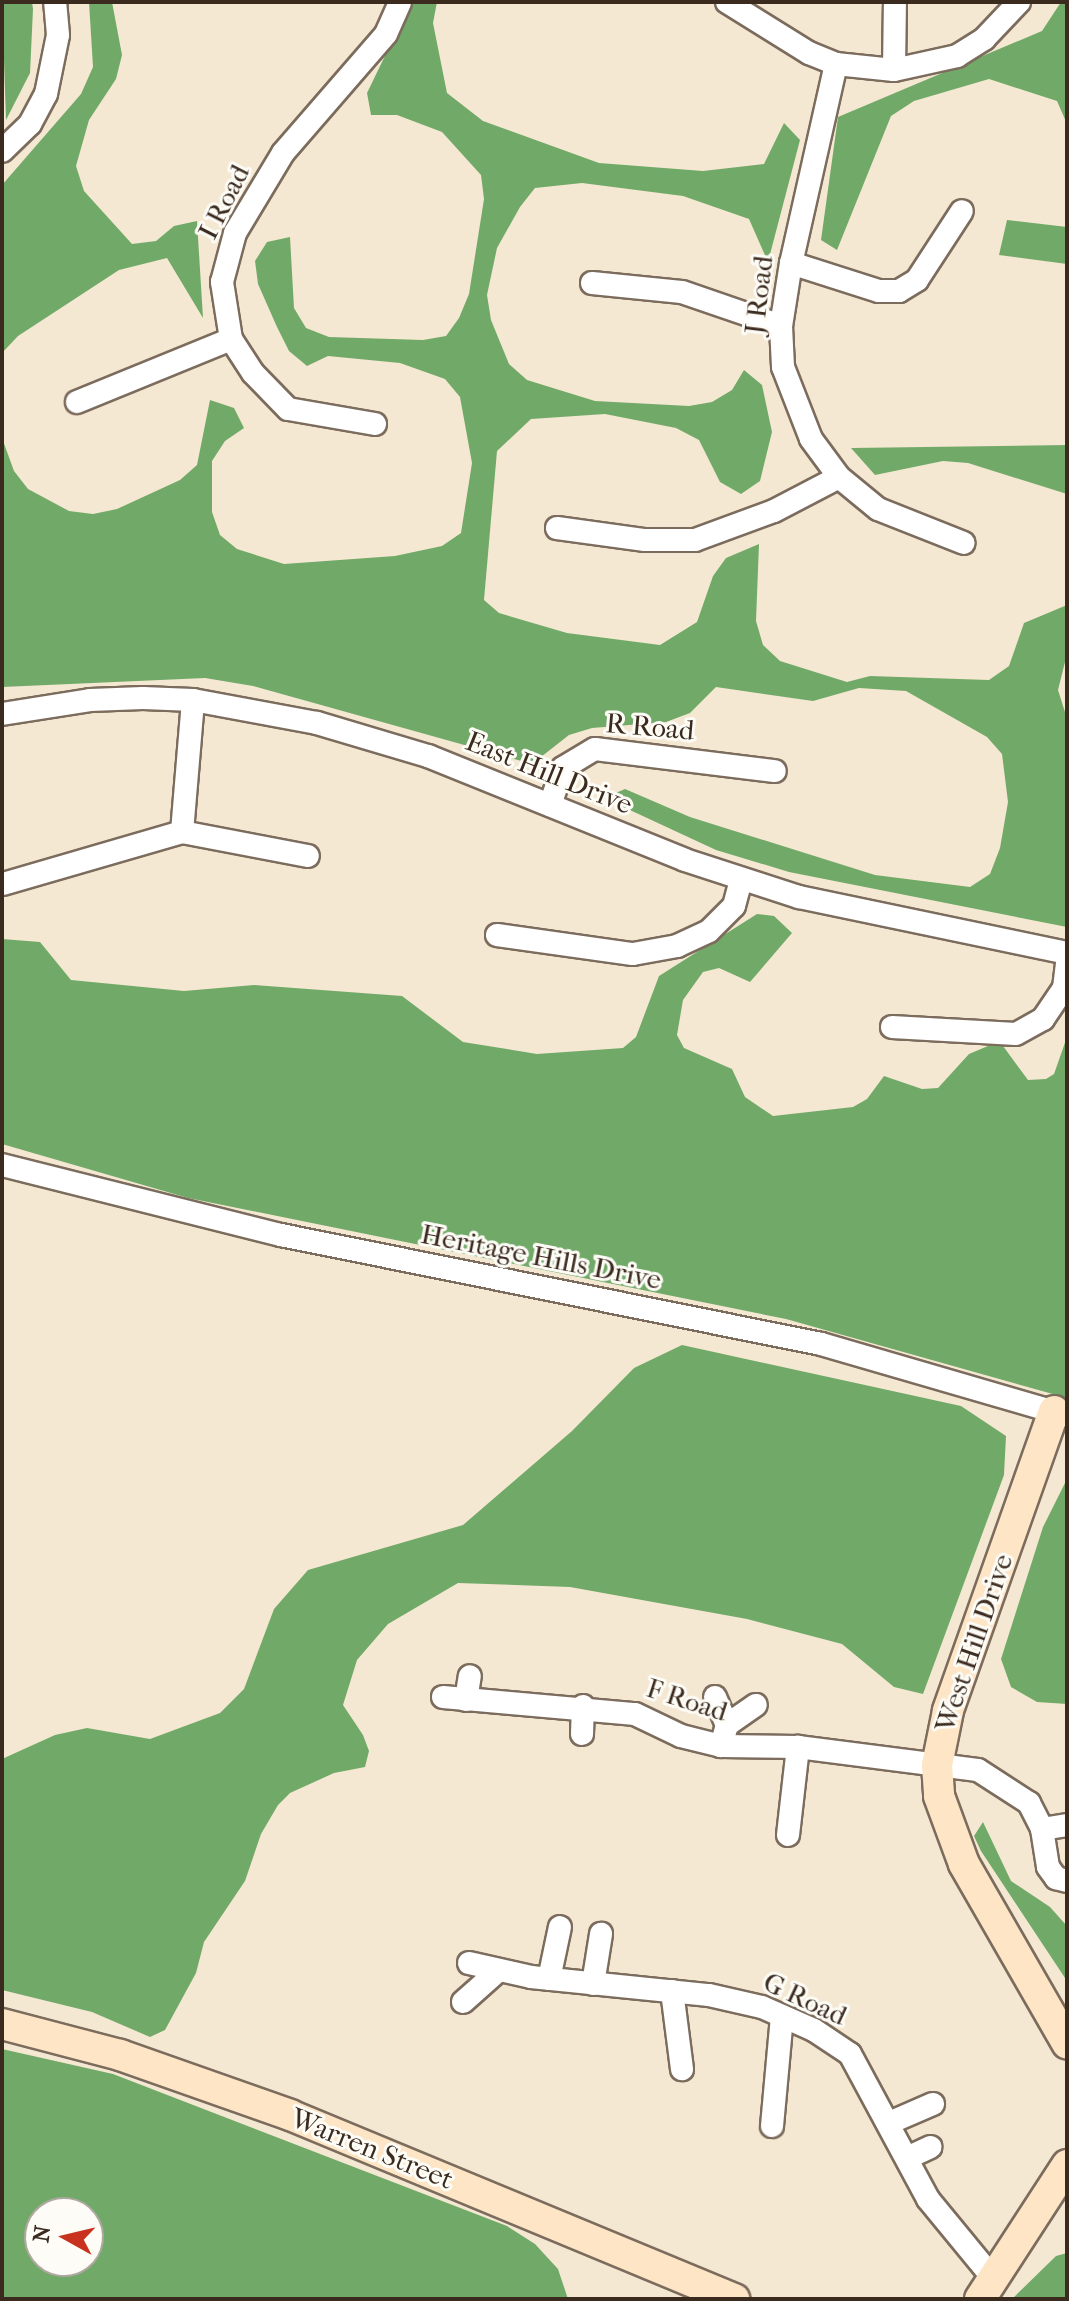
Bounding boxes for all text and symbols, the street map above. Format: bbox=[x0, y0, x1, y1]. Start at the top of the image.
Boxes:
street label: I Road bbox=[191, 159, 257, 245]
street label: J Road bbox=[738, 254, 780, 336]
street label: R Road bbox=[604, 706, 696, 748]
street label: East Hill Drive bbox=[461, 724, 637, 822]
street label: Heritage Hills Drive bbox=[418, 1217, 664, 1297]
street label: West Hill Drive bbox=[928, 1550, 1020, 1736]
street label: F Road bbox=[642, 1671, 732, 1729]
street label: G Road bbox=[758, 1965, 852, 2033]
street label: Warren Street bbox=[286, 2101, 458, 2197]
north arrow bbox=[24, 2197, 104, 2277]
text: N bbox=[28, 2224, 56, 2244]

